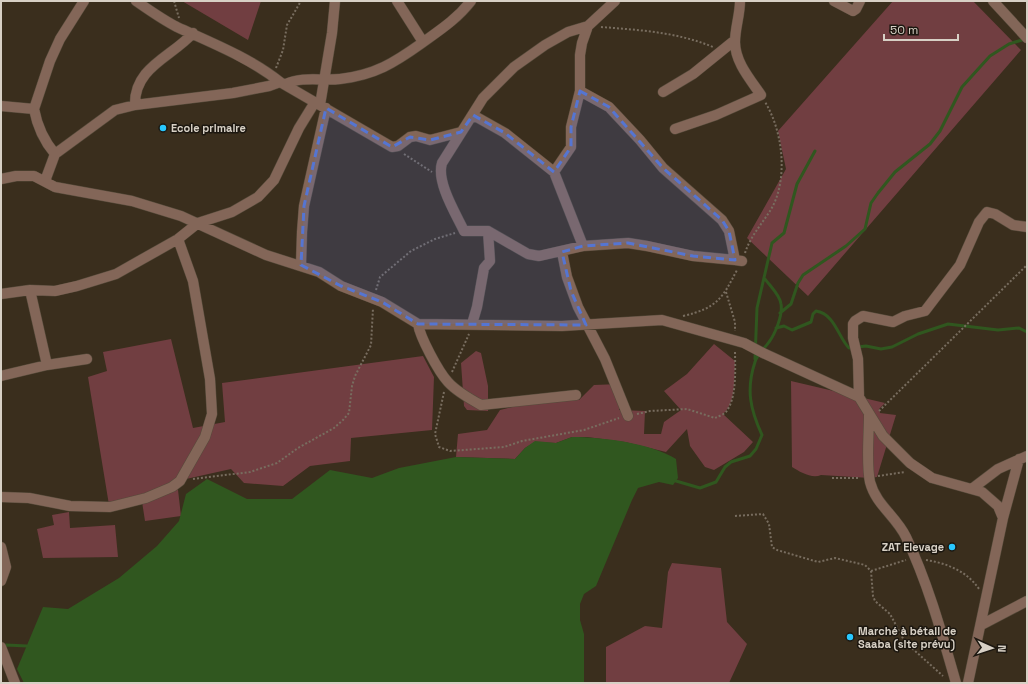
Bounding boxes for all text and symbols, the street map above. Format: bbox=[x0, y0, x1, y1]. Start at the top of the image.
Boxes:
scale bar bbox=[884, 16, 958, 42]
text: 50 m bbox=[890, 22, 918, 38]
place label: Ecole primaire bbox=[171, 121, 246, 135]
marker: Ecole primaire bbox=[158, 123, 168, 133]
place label: ZAT Elevage bbox=[882, 540, 944, 554]
marker: ZAT Elevage bbox=[947, 542, 957, 552]
place label: Marché à bétail de Saaba (site prévu) bbox=[858, 624, 956, 652]
north arrow bbox=[972, 628, 1012, 668]
marker: Marché à bétail de Saaba (site prévu) bbox=[845, 632, 855, 642]
text: N bbox=[995, 644, 1009, 653]

